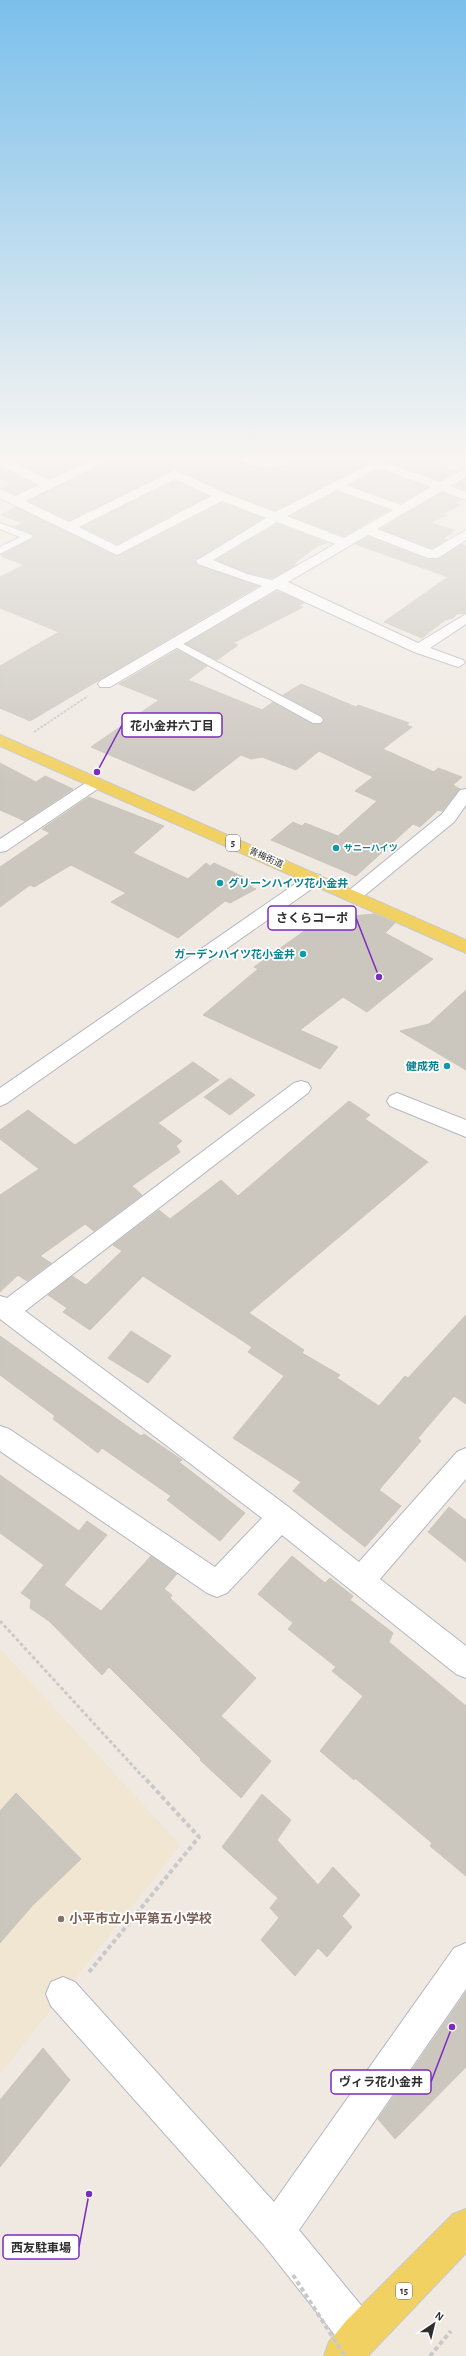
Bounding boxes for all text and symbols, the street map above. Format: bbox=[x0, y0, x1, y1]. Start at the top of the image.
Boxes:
callout: 花小金井六丁目 bbox=[122, 713, 222, 737]
text: 花小金井六丁目 bbox=[130, 719, 214, 732]
road number: 5 bbox=[226, 835, 240, 851]
marker: サニーハイツ bbox=[331, 843, 341, 853]
place label: サニーハイツ bbox=[344, 843, 398, 853]
street label: 青梅街道 bbox=[248, 845, 285, 869]
place label: グリーンハイツ花小金井 bbox=[228, 877, 348, 889]
marker: グリーンハイツ花小金井 bbox=[215, 878, 225, 888]
callout: さくらコーポ bbox=[268, 906, 356, 930]
text: さくらコーポ bbox=[276, 912, 348, 924]
place label: ガーデンハイツ花小金井 bbox=[174, 948, 295, 960]
marker: ガーデンハイツ花小金井 bbox=[298, 949, 308, 959]
place label: 健成苑 bbox=[405, 1060, 439, 1072]
marker: 健成苑 bbox=[442, 1061, 452, 1071]
place label: 小平市立小平第五小学校 bbox=[69, 1911, 212, 1926]
marker: 小平市立小平第五小学校 bbox=[56, 1914, 66, 1924]
callout: ヴィラ花小金井 bbox=[331, 2070, 431, 2094]
text: ヴィラ花小金井 bbox=[339, 2075, 423, 2088]
callout: 西友駐車場 bbox=[3, 2235, 79, 2259]
text: 西友駐車場 bbox=[11, 2241, 71, 2254]
road number: 15 bbox=[396, 2283, 412, 2299]
north arrow bbox=[414, 2304, 454, 2344]
text: N bbox=[433, 2310, 446, 2323]

